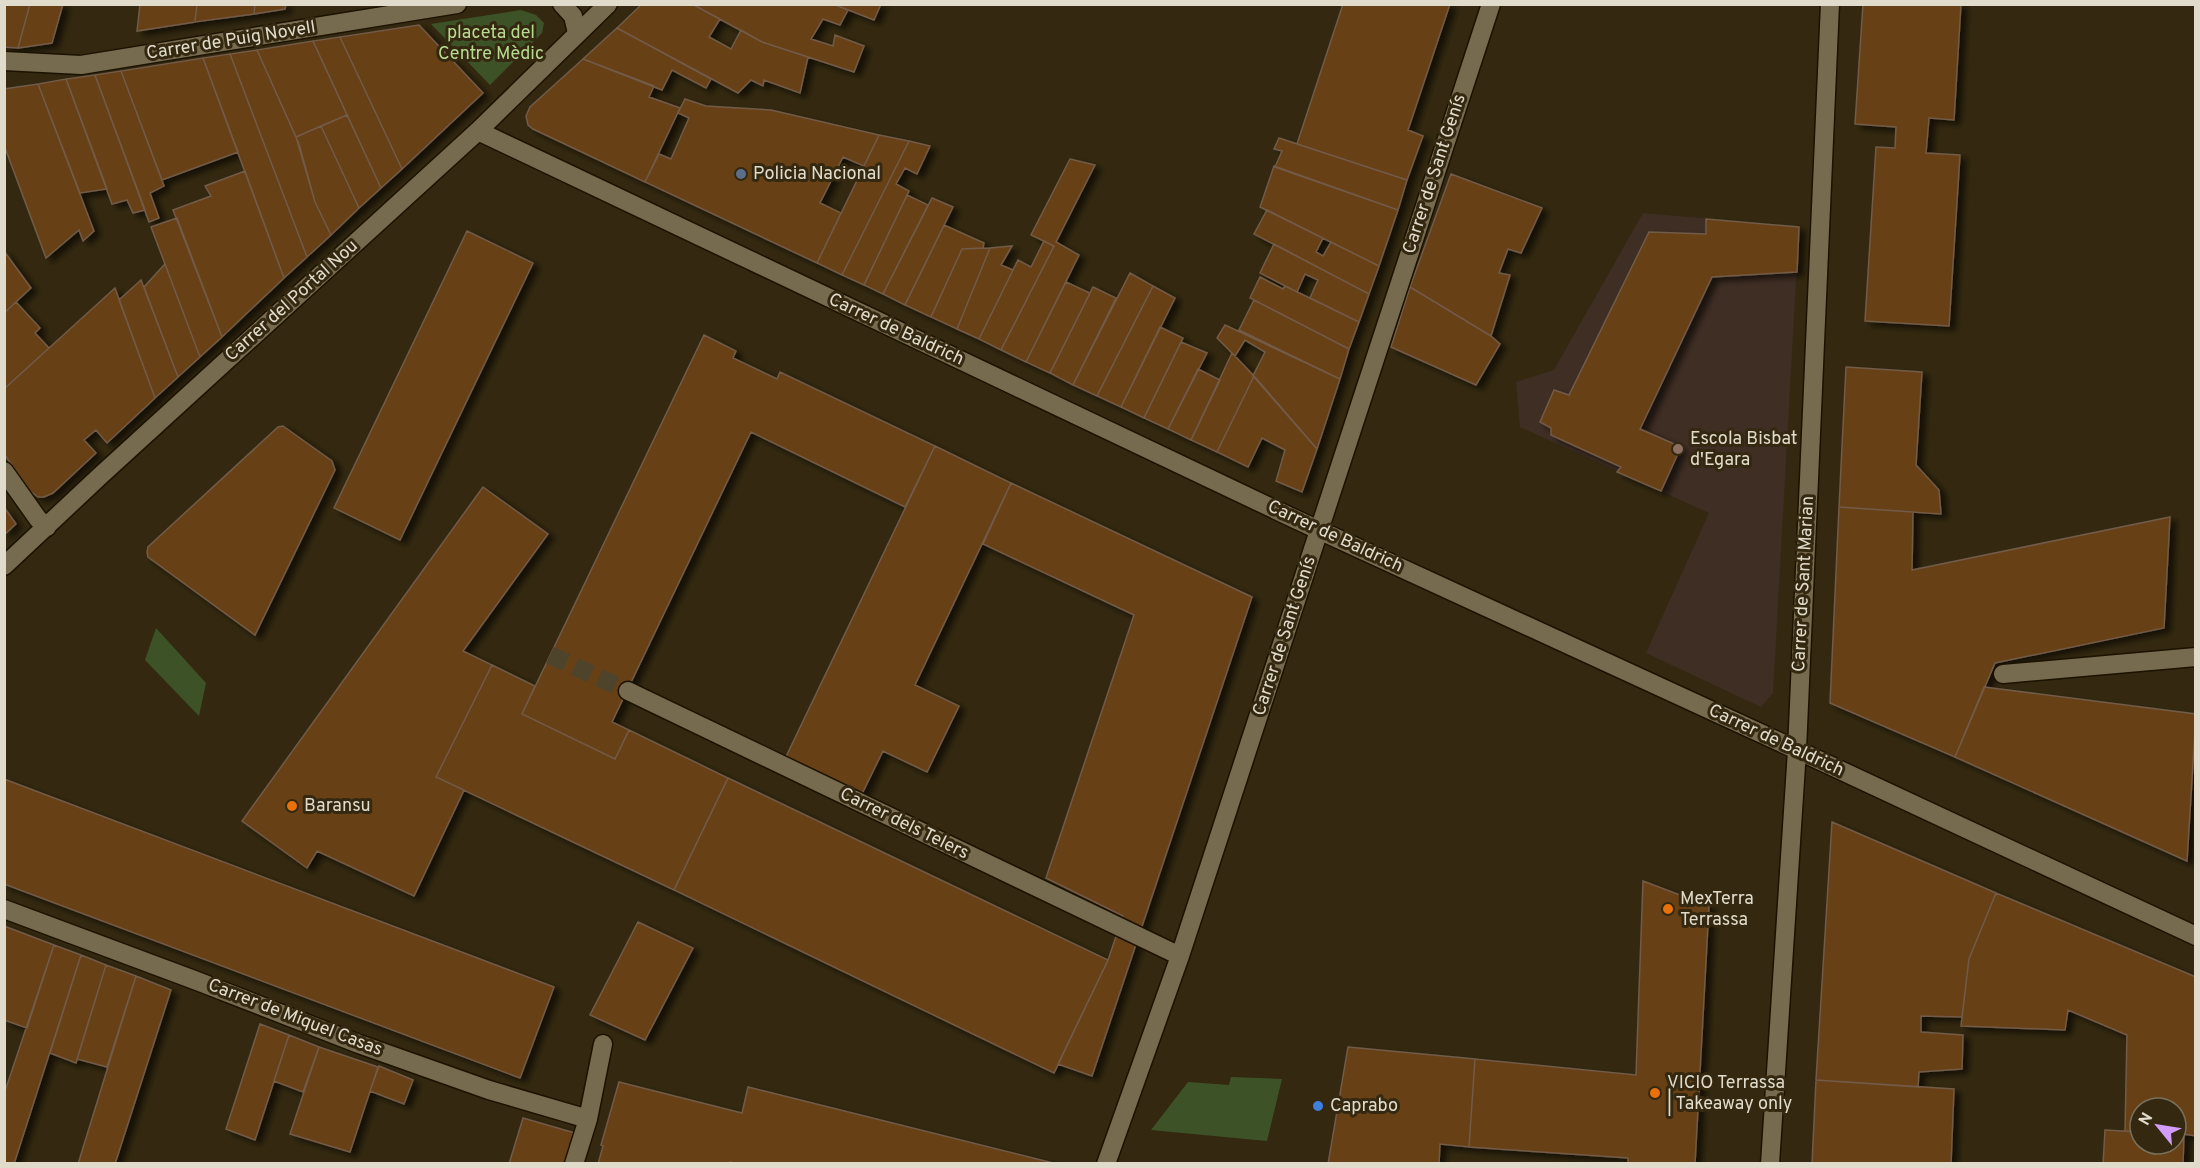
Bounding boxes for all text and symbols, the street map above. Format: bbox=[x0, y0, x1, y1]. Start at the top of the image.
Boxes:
street label: Carrer de Puig Novell bbox=[145, 16, 317, 66]
park label: placeta del Centre Mèdic bbox=[438, 22, 544, 66]
street label: Carrer de Sant Genís bbox=[1398, 91, 1472, 257]
place label: Policia Nacional bbox=[753, 163, 881, 186]
marker: Policia Nacional bbox=[734, 167, 748, 181]
street label: Carrer del Portal Nou bbox=[221, 235, 363, 367]
street label: Carrer de Baldrich bbox=[825, 289, 967, 371]
place label: Escola Bisbat d'Egara bbox=[1690, 428, 1798, 472]
marker: Escola Bisbat d'Egara bbox=[1671, 442, 1685, 456]
street label: Carrer de Sant Marian bbox=[1788, 495, 1820, 673]
street label: Carrer de Baldrich bbox=[1264, 496, 1406, 578]
street label: Carrer de Sant Genís bbox=[1248, 553, 1322, 719]
street label: Carrer de Baldrich bbox=[1705, 700, 1847, 782]
street label: Carrer dels Telers bbox=[836, 783, 972, 865]
place label: Baransu bbox=[304, 795, 371, 818]
marker: Baransu bbox=[285, 799, 299, 813]
place label: MexTerra Terrassa bbox=[1680, 888, 1754, 932]
marker: MexTerra Terrassa bbox=[1661, 902, 1675, 916]
street label: Carrer de Miquel Casas bbox=[204, 974, 386, 1062]
place label: VICIO Terrassa | Takeaway only bbox=[1667, 1072, 1792, 1116]
marker: VICIO Terrassa | Takeaway only bbox=[1648, 1086, 1662, 1100]
place label: Caprabo bbox=[1330, 1095, 1398, 1118]
north arrow bbox=[2128, 1096, 2188, 1156]
marker: Caprabo bbox=[1311, 1099, 1325, 1113]
text: N bbox=[2135, 1110, 2158, 1129]

